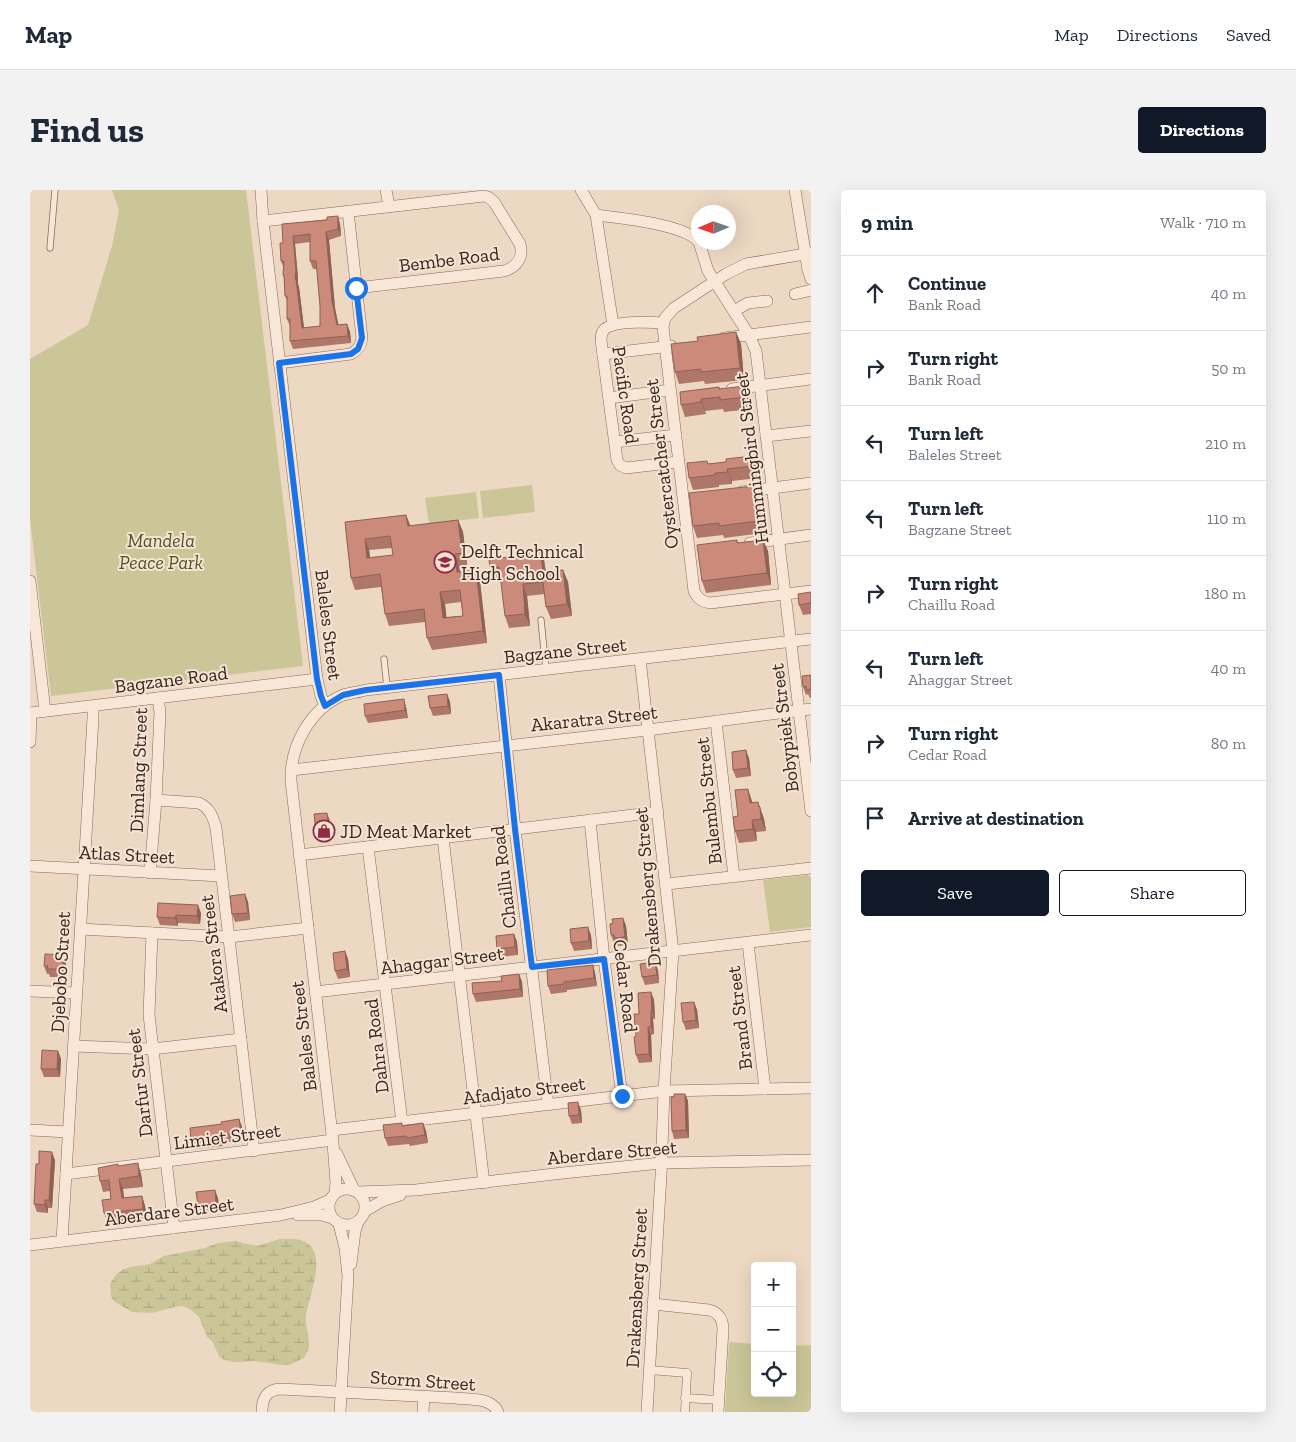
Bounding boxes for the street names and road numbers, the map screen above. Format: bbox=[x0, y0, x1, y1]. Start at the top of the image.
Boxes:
street label: Bembe Road bbox=[398, 242, 501, 277]
street label: Pacific Road bbox=[607, 345, 644, 446]
street label: Hummingbird Street bbox=[730, 371, 773, 545]
street label: Oystercatcher Street bbox=[640, 378, 683, 550]
street label: Baleles Street bbox=[310, 568, 347, 682]
street label: Bagzane Street bbox=[503, 633, 628, 668]
street label: Bagzane Road bbox=[113, 661, 230, 698]
street label: Bobypiek Street bbox=[765, 662, 804, 794]
street label: Akaratra Street bbox=[530, 700, 658, 737]
street label: Dimlang Street bbox=[125, 707, 152, 833]
street label: Bulembu Street bbox=[690, 736, 727, 866]
street label: Drakensberg Street bbox=[629, 806, 666, 968]
street label: Chaillu Road bbox=[486, 824, 521, 930]
street label: Atlas Street bbox=[78, 841, 176, 868]
street label: Atakora Street bbox=[195, 893, 232, 1014]
street label: Djebobo Street bbox=[46, 911, 75, 1033]
street label: Cedar Road bbox=[608, 938, 643, 1035]
street label: Ahaggar Street bbox=[379, 942, 505, 979]
street label: Brand Street bbox=[722, 965, 757, 1071]
street label: Baleles Street bbox=[285, 979, 322, 1093]
street label: Dahra Road bbox=[359, 997, 394, 1095]
street label: Darfur Street bbox=[121, 1027, 158, 1139]
street label: Afadjato Street bbox=[462, 1072, 587, 1109]
street label: Limiet Street bbox=[172, 1119, 282, 1154]
street label: Aberdare Street bbox=[546, 1135, 678, 1170]
street label: Aberdare Street bbox=[103, 1192, 235, 1231]
street label: Drakensberg Street bbox=[621, 1207, 652, 1369]
street label: Storm Street bbox=[369, 1365, 476, 1396]

